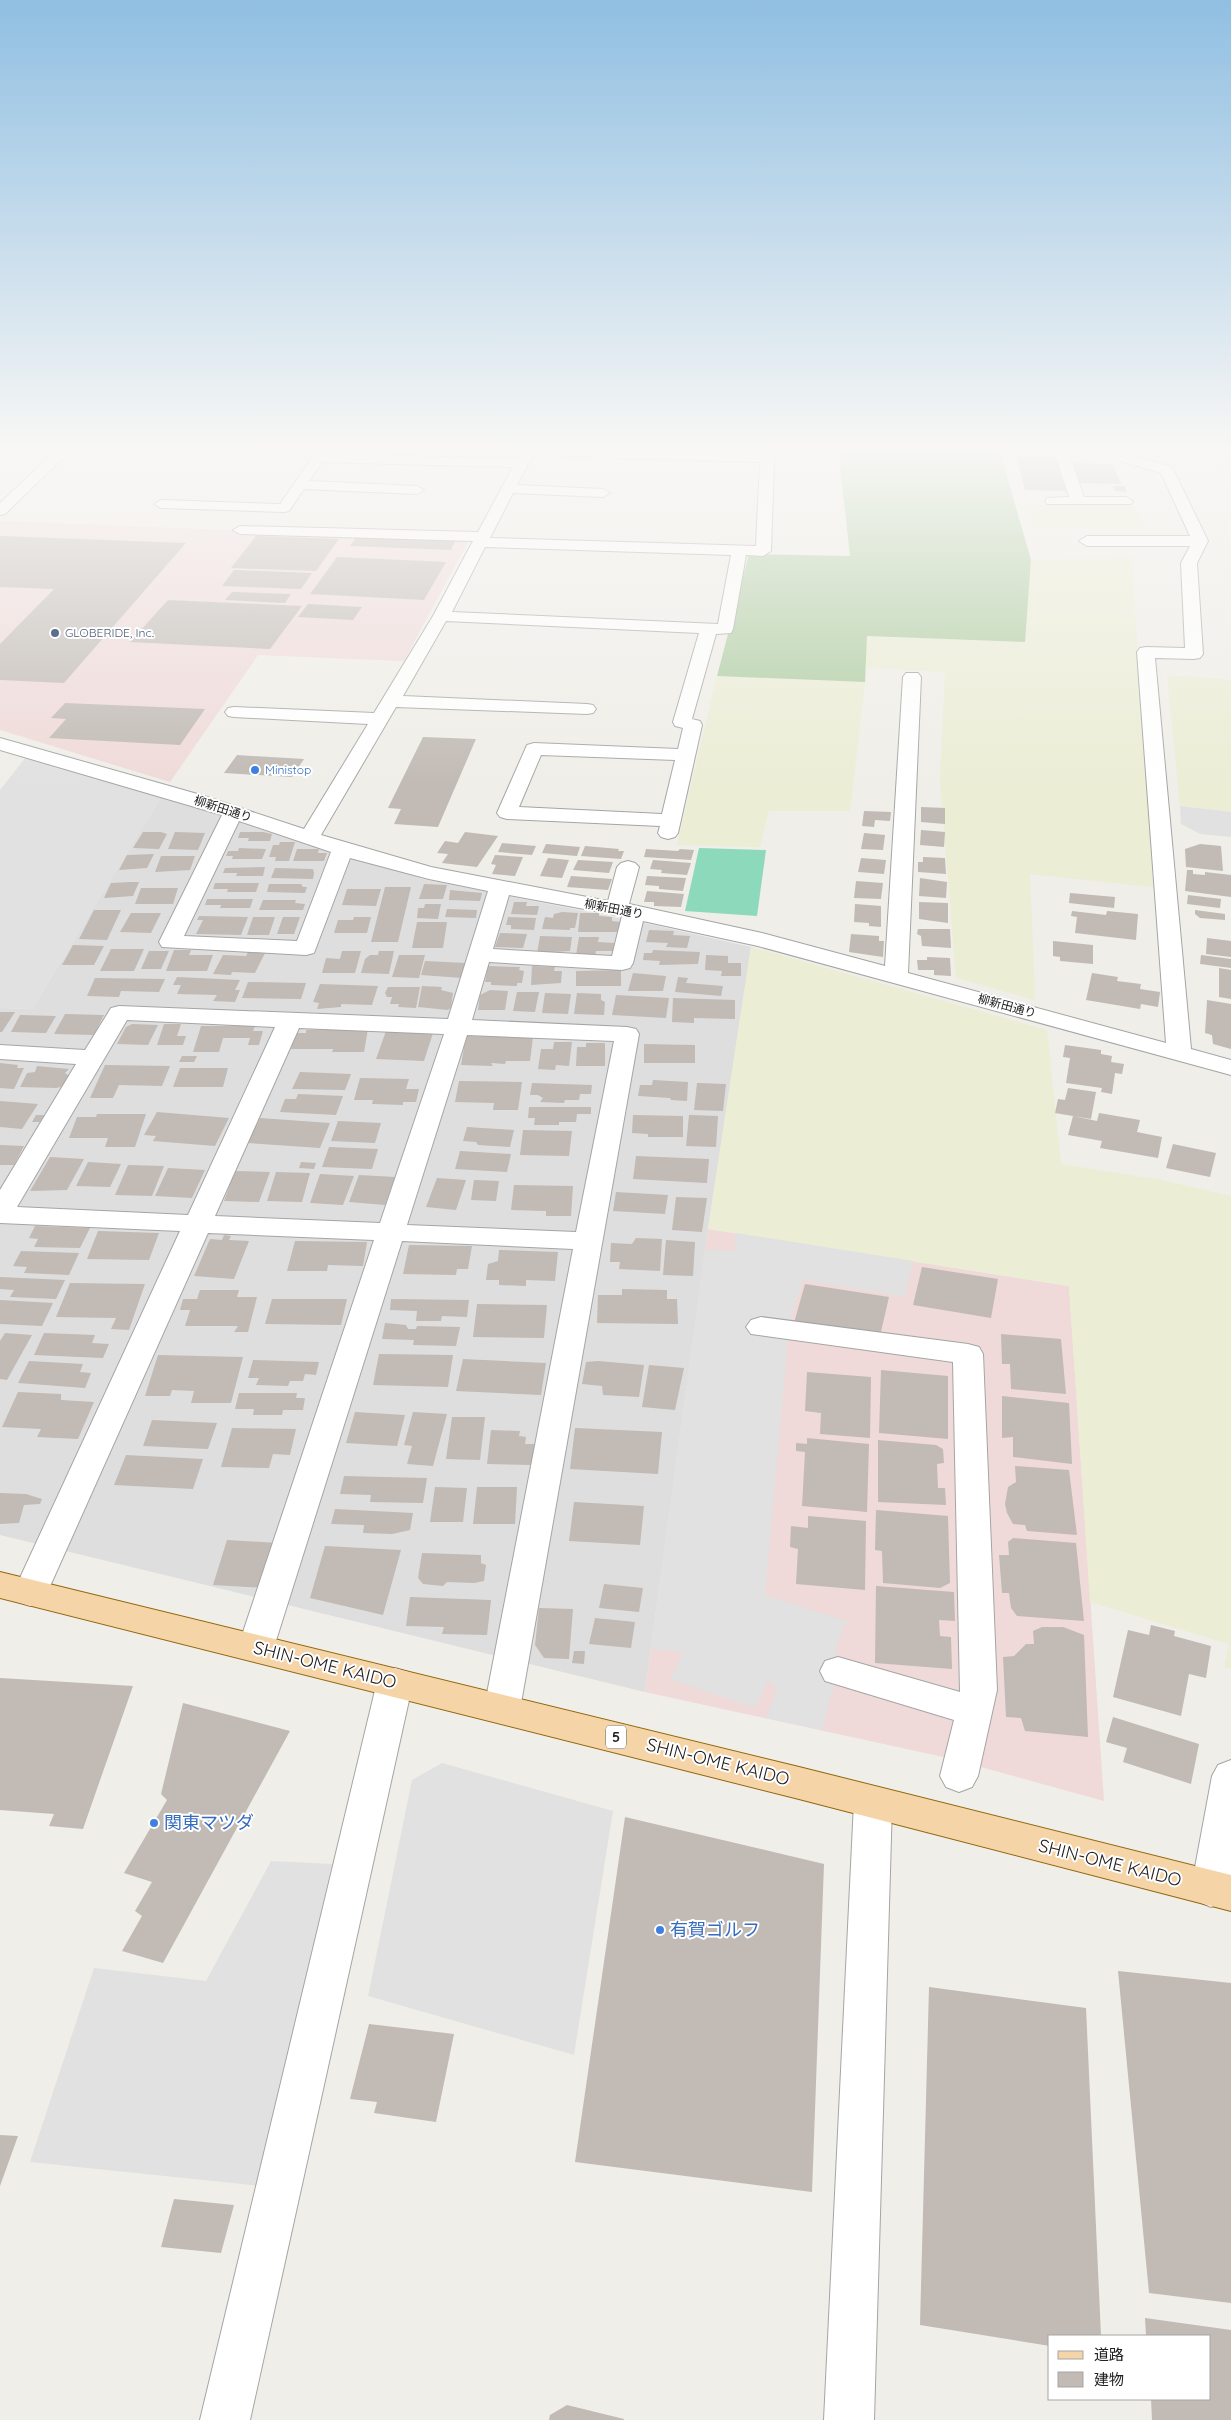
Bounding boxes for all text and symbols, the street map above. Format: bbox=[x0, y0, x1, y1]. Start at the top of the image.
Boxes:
place label: GLOBERIDE, Inc. bbox=[65, 625, 154, 640]
marker: GLOBERIDE, Inc. bbox=[49, 627, 61, 639]
place label: Ministop bbox=[265, 762, 311, 777]
marker: Ministop bbox=[249, 764, 261, 776]
street label: 柳新田通り bbox=[192, 792, 254, 825]
street label: 柳新田通り bbox=[583, 895, 645, 922]
street label: 柳新田通り bbox=[976, 991, 1038, 1021]
street label: SHIN-OME KAIDO bbox=[251, 1636, 399, 1693]
road number: 5 bbox=[606, 1725, 626, 1748]
street label: SHIN-OME KAIDO bbox=[644, 1733, 792, 1790]
place label: 関東マツダ bbox=[164, 1811, 254, 1834]
marker: 関東マツダ bbox=[148, 1817, 160, 1829]
street label: SHIN-OME KAIDO bbox=[1036, 1834, 1184, 1891]
place label: 有賀ゴルフ bbox=[670, 1918, 760, 1941]
marker: 有賀ゴルフ bbox=[654, 1924, 666, 1936]
legend bbox=[1048, 2335, 1211, 2400]
text: 道路 bbox=[1094, 2345, 1124, 2364]
text: 建物 bbox=[1094, 2370, 1124, 2389]

